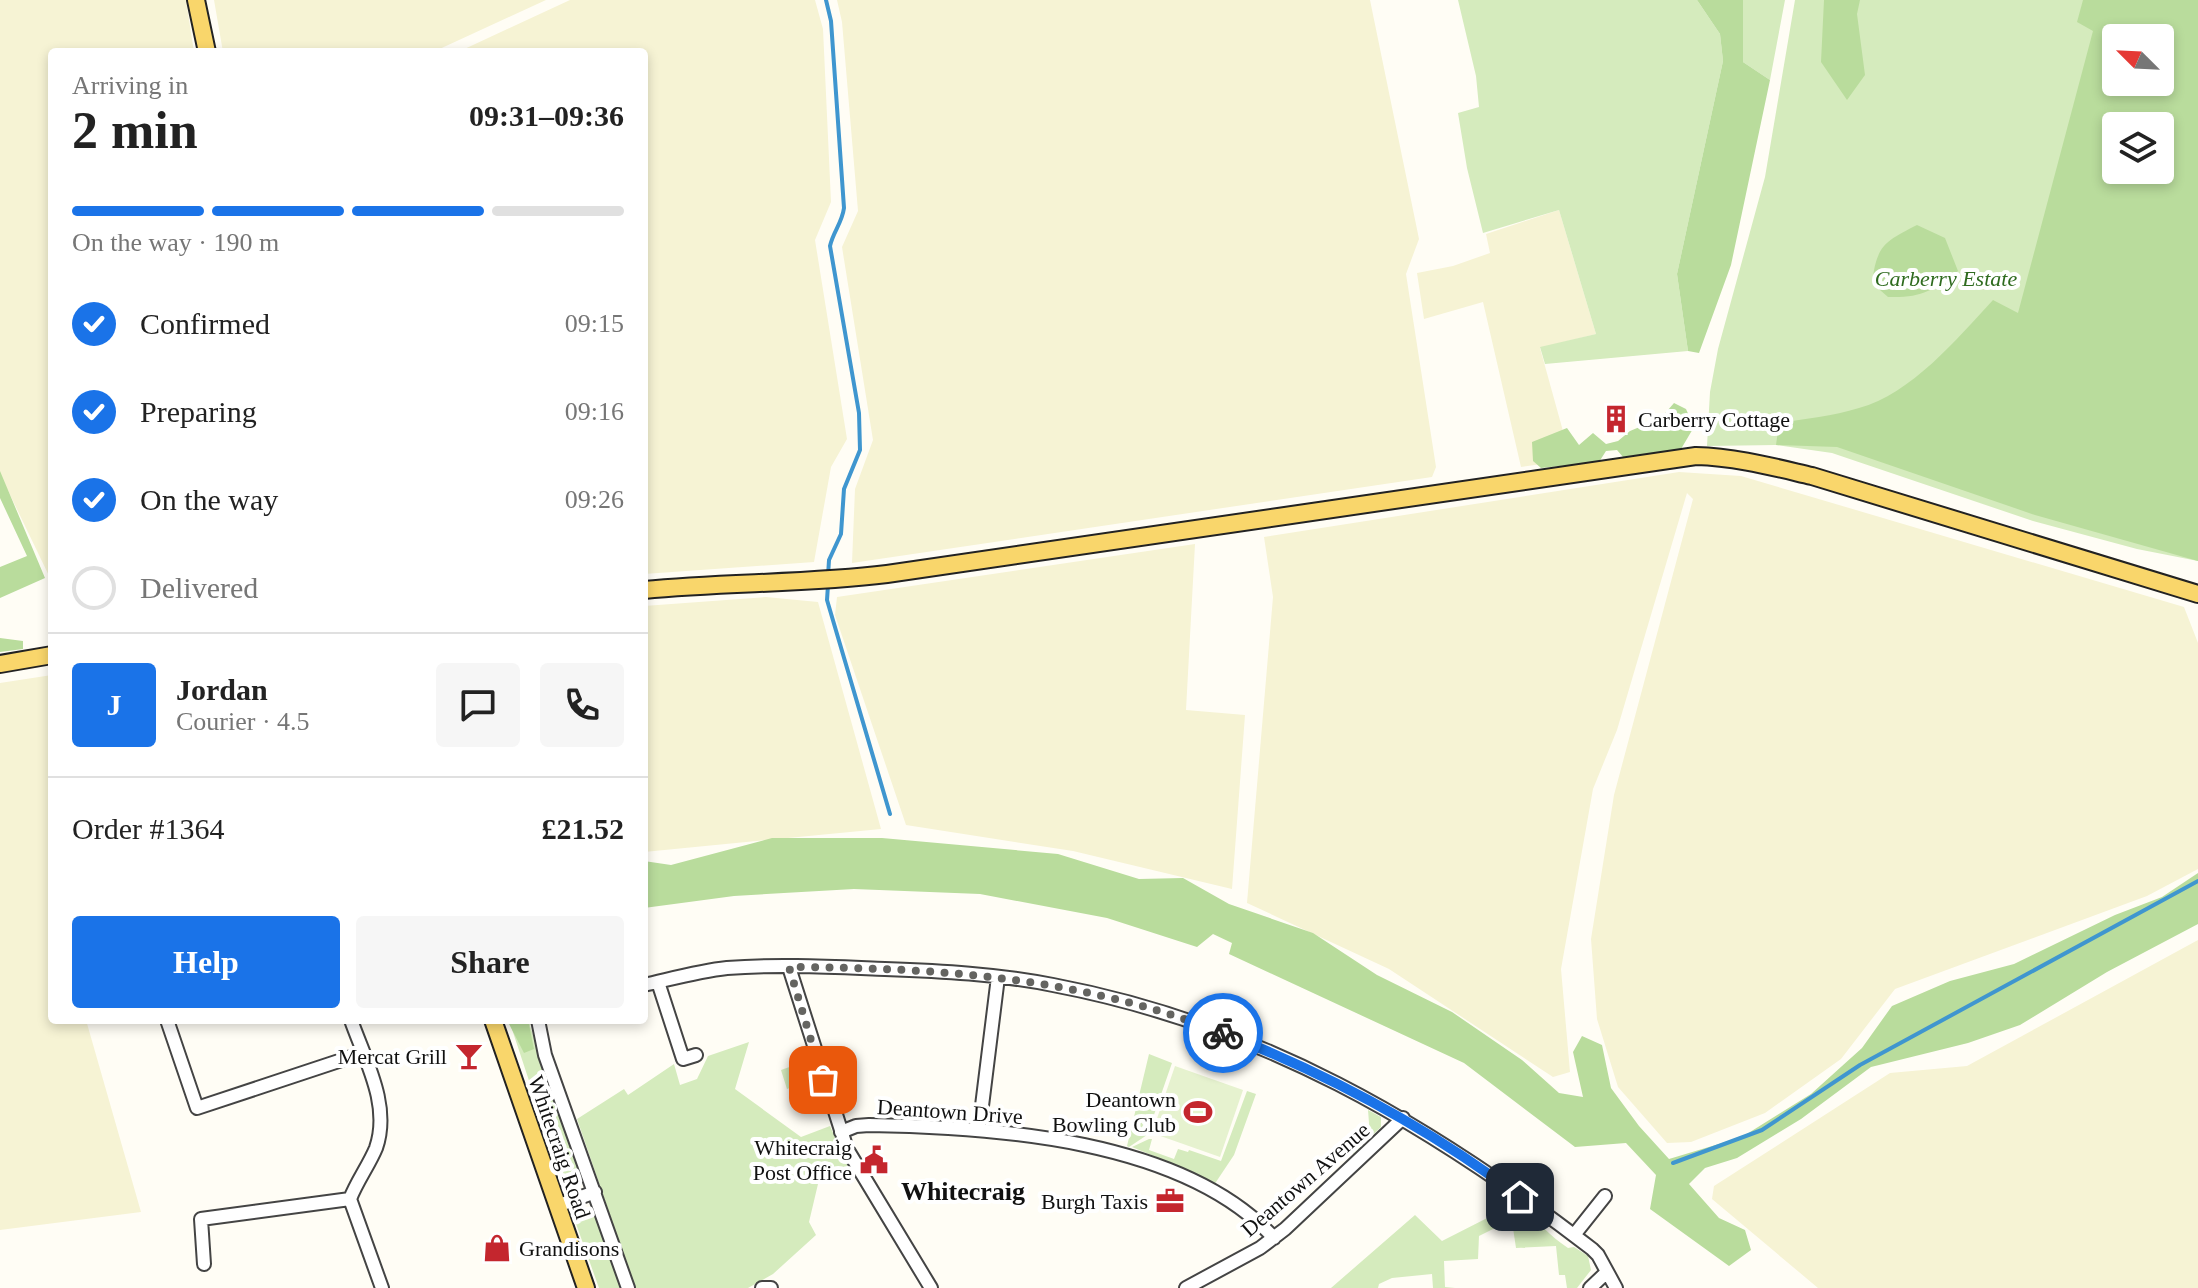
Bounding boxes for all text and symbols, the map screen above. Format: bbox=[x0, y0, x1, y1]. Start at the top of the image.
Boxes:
north arrow bbox=[2102, 24, 2174, 96]
map controls bbox=[2102, 24, 2174, 184]
text: Arriving in bbox=[72, 71, 188, 100]
text: 09:31–09:36 bbox=[469, 99, 624, 132]
text: 2 min bbox=[72, 102, 198, 159]
button: layers bbox=[2102, 112, 2174, 184]
text: On the way · 190 m bbox=[72, 228, 279, 257]
park label: Carberry Estate bbox=[1875, 266, 2017, 291]
icon: check bbox=[72, 302, 116, 346]
text: Confirmed bbox=[140, 307, 270, 340]
text: 09:15 bbox=[565, 309, 624, 338]
icon: check bbox=[72, 390, 116, 434]
text: Preparing bbox=[140, 395, 257, 428]
text: 09:16 bbox=[565, 397, 624, 426]
building icon: Carberry Cottage bbox=[1601, 404, 1631, 434]
place label: Carberry Cottage bbox=[1638, 407, 1790, 432]
icon: check bbox=[72, 478, 116, 522]
text: On the way bbox=[140, 483, 278, 516]
text: 09:26 bbox=[565, 485, 624, 514]
text: Delivered bbox=[140, 571, 258, 604]
button: chat bbox=[436, 663, 520, 747]
button: phone bbox=[540, 663, 624, 747]
text: Jordan bbox=[176, 673, 268, 706]
text: J bbox=[107, 688, 122, 721]
text: Courier · 4.5 bbox=[176, 707, 310, 736]
text: Order #1364 bbox=[72, 812, 224, 845]
text: £21.52 bbox=[542, 812, 624, 845]
button: Help bbox=[72, 916, 340, 1008]
button: Share bbox=[356, 916, 624, 1008]
courier bbox=[1183, 993, 1263, 1073]
icon: bike bbox=[1201, 1011, 1245, 1055]
bar icon: Mercat Grill bbox=[454, 1041, 484, 1071]
place label: Mercat Grill bbox=[338, 1044, 447, 1069]
pin bbox=[789, 1046, 857, 1114]
icon: bag bbox=[801, 1058, 845, 1102]
street label: Whitecraig Road bbox=[523, 1072, 596, 1222]
place label: Deantown Bowling Club bbox=[1052, 1087, 1176, 1137]
street label: Deantown Drive bbox=[876, 1094, 1024, 1129]
sports icon: Deantown Bowling Club bbox=[1183, 1097, 1213, 1127]
street label: Deantown Avenue bbox=[1236, 1117, 1374, 1242]
place label: Whitecraig Post Office bbox=[753, 1135, 852, 1185]
public building icon: Whitecraig Post Office bbox=[859, 1145, 889, 1175]
pin bbox=[1486, 1163, 1554, 1231]
icon: home bbox=[1498, 1175, 1542, 1219]
district label: Whitecraig bbox=[901, 1177, 1025, 1206]
office icon: Burgh Taxis bbox=[1155, 1186, 1185, 1216]
place label: Burgh Taxis bbox=[1041, 1189, 1148, 1214]
shop icon: Grandisons bbox=[482, 1233, 512, 1263]
place label: Grandisons bbox=[519, 1236, 619, 1261]

